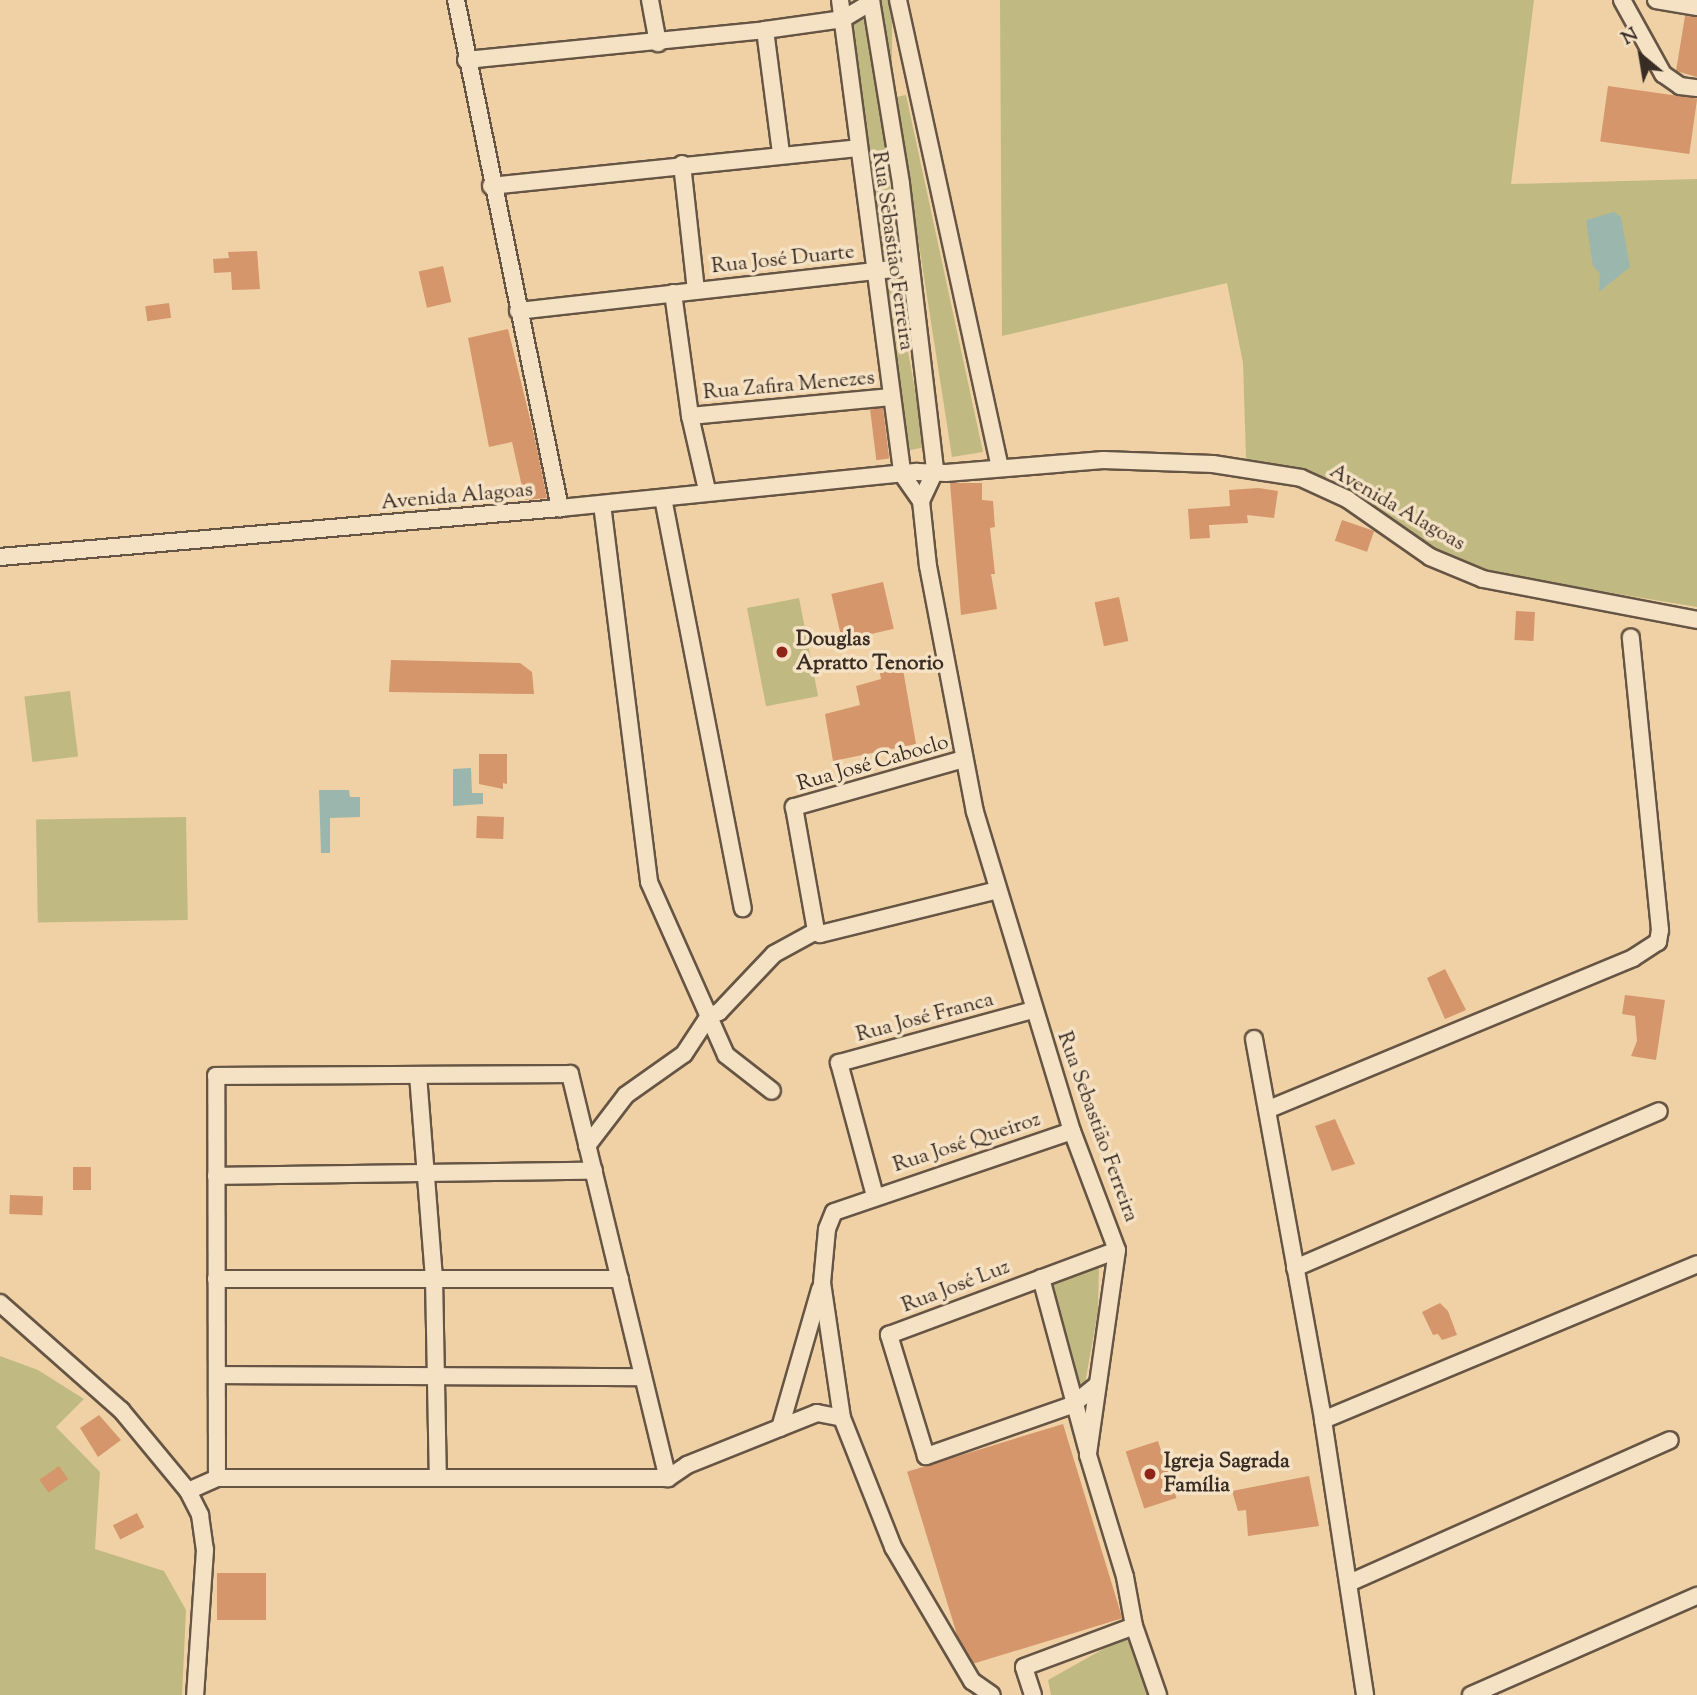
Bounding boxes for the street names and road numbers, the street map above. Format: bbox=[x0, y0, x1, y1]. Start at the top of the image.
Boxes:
street label: Rua Sebastião Ferreira bbox=[866, 150, 918, 352]
street label: Rua José Duarte bbox=[710, 240, 856, 280]
street label: Rua Zafira Menezes bbox=[702, 366, 876, 406]
street label: Avenida Alagoas bbox=[1325, 459, 1469, 557]
street label: Avenida Alagoas bbox=[380, 478, 534, 516]
street label: Rua José Caboclo bbox=[794, 730, 952, 798]
street label: Rua José Franca bbox=[854, 988, 996, 1048]
street label: Rua Sebastião Ferreira bbox=[1051, 1028, 1143, 1226]
street label: Rua José Queiroz bbox=[890, 1107, 1044, 1179]
street label: Rua José Luz bbox=[899, 1255, 1013, 1319]

